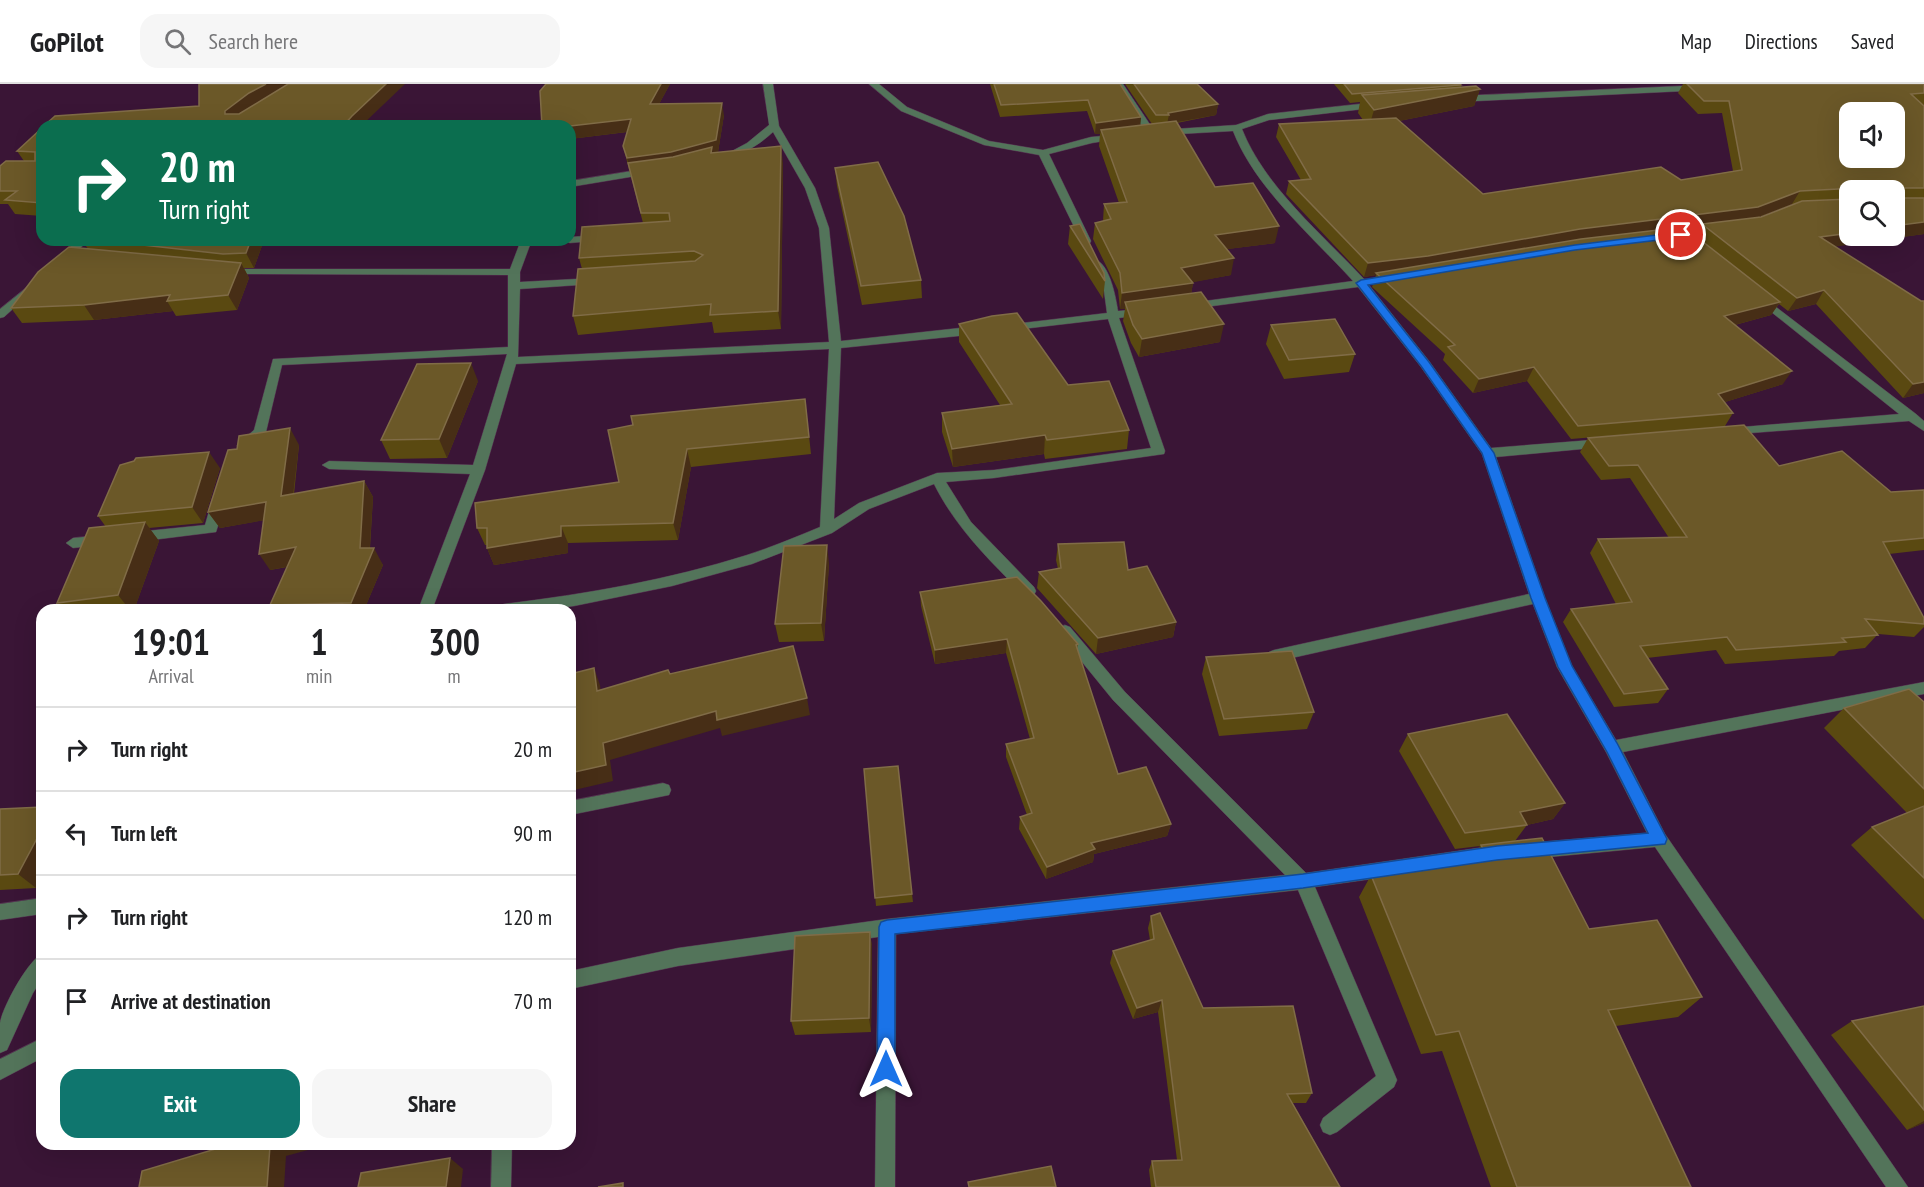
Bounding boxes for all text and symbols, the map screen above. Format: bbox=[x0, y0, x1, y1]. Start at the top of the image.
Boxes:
search box bbox=[140, 14, 560, 68]
text: GoPilot bbox=[30, 23, 104, 60]
icon: search bbox=[161, 25, 194, 58]
text: Search here bbox=[209, 27, 298, 55]
text: Map bbox=[1681, 28, 1712, 55]
text: Directions bbox=[1745, 28, 1818, 55]
text: Saved bbox=[1851, 28, 1894, 55]
map controls bbox=[1839, 102, 1905, 246]
button: sound bbox=[1839, 102, 1905, 168]
text: 20 m bbox=[159, 139, 236, 194]
icon: right bbox=[60, 144, 138, 222]
button: search bbox=[1839, 180, 1905, 246]
text: Turn right bbox=[159, 192, 250, 226]
pin bbox=[1655, 209, 1706, 260]
icon: arrive bbox=[1664, 218, 1697, 251]
text: 19:01 bbox=[132, 618, 210, 665]
text: 1 bbox=[310, 618, 328, 665]
text: 300 bbox=[428, 618, 480, 665]
text: Arrival bbox=[148, 663, 194, 689]
text: min bbox=[306, 663, 332, 689]
text: m bbox=[448, 663, 461, 689]
icon: right bbox=[60, 733, 93, 766]
text: Turn right bbox=[111, 735, 188, 763]
text: 20 m bbox=[513, 735, 552, 763]
icon: left bbox=[60, 817, 93, 850]
text: Turn left bbox=[111, 819, 177, 847]
text: 90 m bbox=[513, 819, 552, 847]
icon: right bbox=[60, 901, 93, 934]
text: Turn right bbox=[111, 903, 188, 931]
text: 120 m bbox=[503, 903, 552, 931]
icon: arrive bbox=[60, 985, 93, 1018]
text: Arrive at destination bbox=[111, 987, 271, 1015]
text: 70 m bbox=[513, 987, 552, 1015]
position arrow bbox=[854, 1037, 918, 1101]
button: Exit bbox=[60, 1069, 300, 1138]
button: Share bbox=[312, 1069, 552, 1138]

